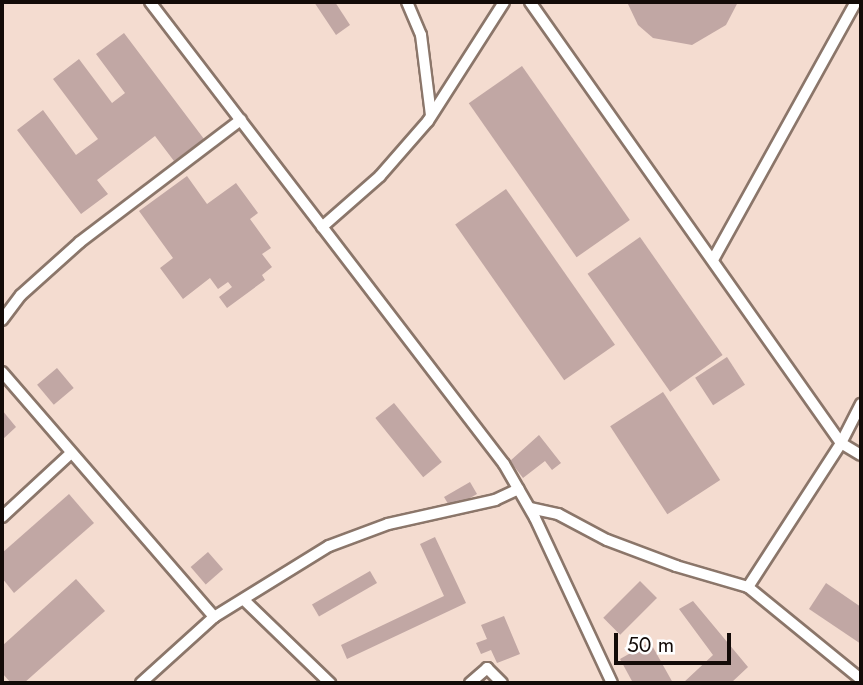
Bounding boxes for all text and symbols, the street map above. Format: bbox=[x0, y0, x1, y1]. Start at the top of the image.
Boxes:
scale bar bbox=[618, 618, 735, 662]
text: 50 m bbox=[627, 630, 674, 660]

